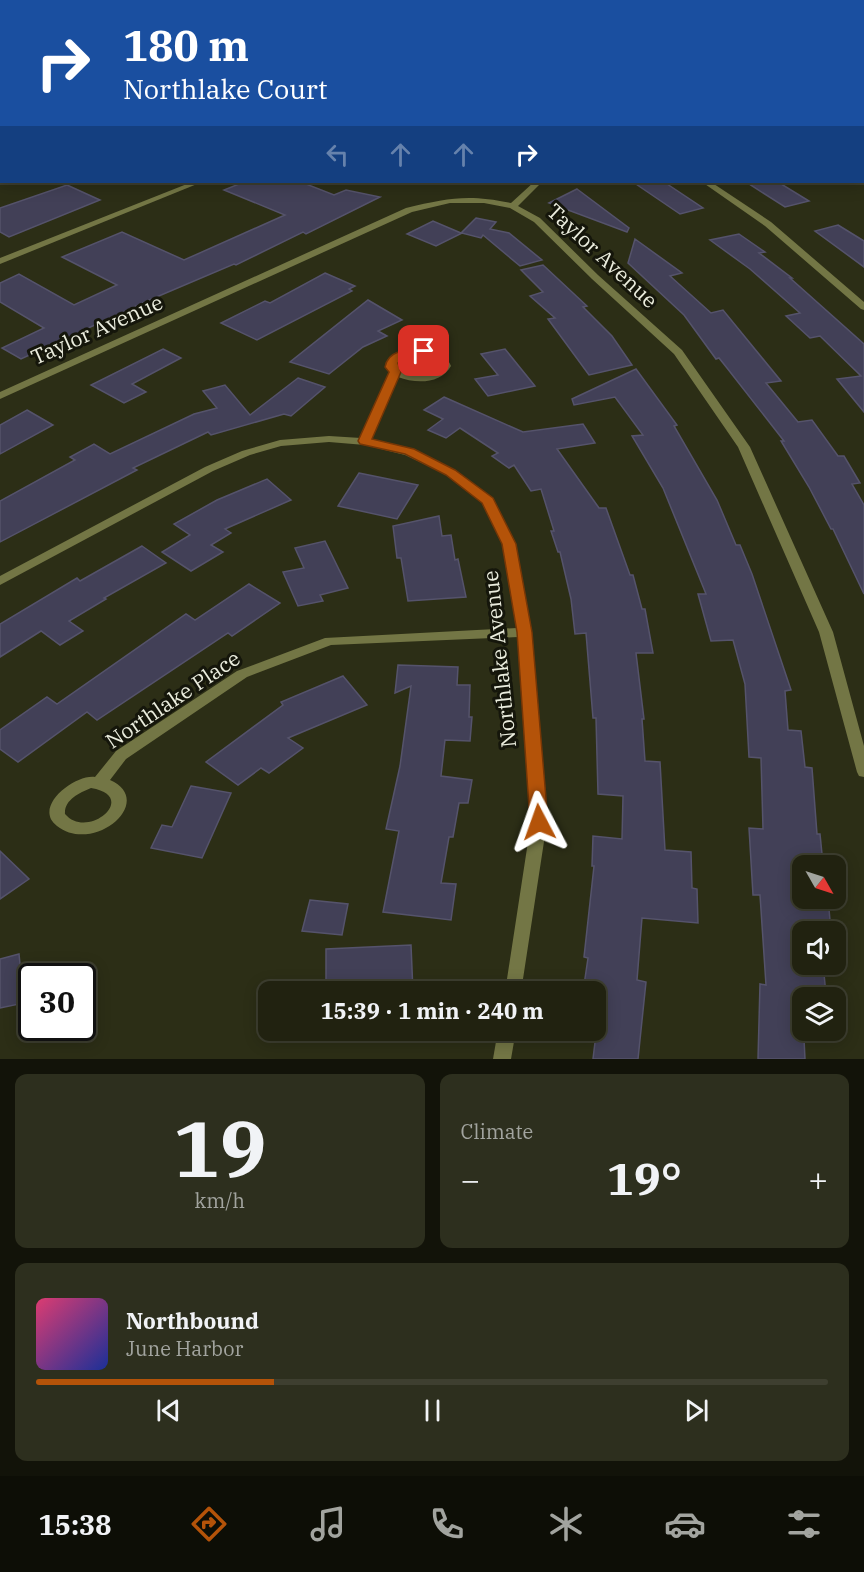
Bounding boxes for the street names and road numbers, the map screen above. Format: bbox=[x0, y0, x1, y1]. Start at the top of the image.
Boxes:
street label: Taylor Avenue bbox=[541, 197, 664, 314]
street label: Taylor Avenue bbox=[26, 288, 167, 371]
street label: Northlake Avenue bbox=[476, 569, 522, 749]
street label: Northlake Place bbox=[100, 644, 245, 755]

